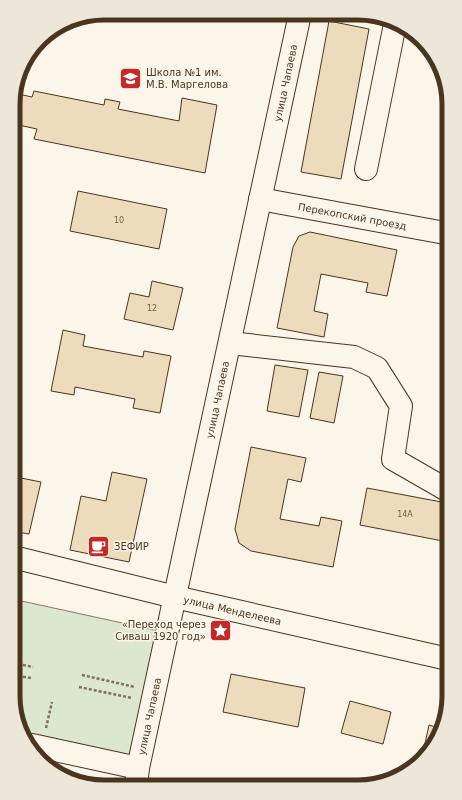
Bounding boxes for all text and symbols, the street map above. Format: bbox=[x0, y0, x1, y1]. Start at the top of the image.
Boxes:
street label: улица Чапаева bbox=[272, 43, 299, 123]
school or university icon: Школа №1 им. М.В. Маргелова bbox=[117, 65, 143, 91]
place label: Школа №1 им. М.В. Маргелова bbox=[146, 67, 228, 90]
street label: Перекопский проезд bbox=[297, 201, 408, 232]
house number: 10 bbox=[114, 216, 124, 225]
house number: 12 bbox=[147, 304, 157, 313]
street label: улица Чапаева bbox=[204, 360, 231, 439]
house number: 14А bbox=[397, 510, 413, 519]
cafe icon: ЗЕФИР bbox=[85, 533, 111, 559]
place label: ЗЕФИР bbox=[114, 541, 149, 552]
street label: улица Менделеева bbox=[182, 594, 282, 627]
place icon: «Переход через Сиваш 1920 год» bbox=[208, 617, 234, 643]
place label: «Переход через Сиваш 1920 год» bbox=[115, 619, 206, 642]
street label: улица Чапаева bbox=[136, 677, 163, 756]

